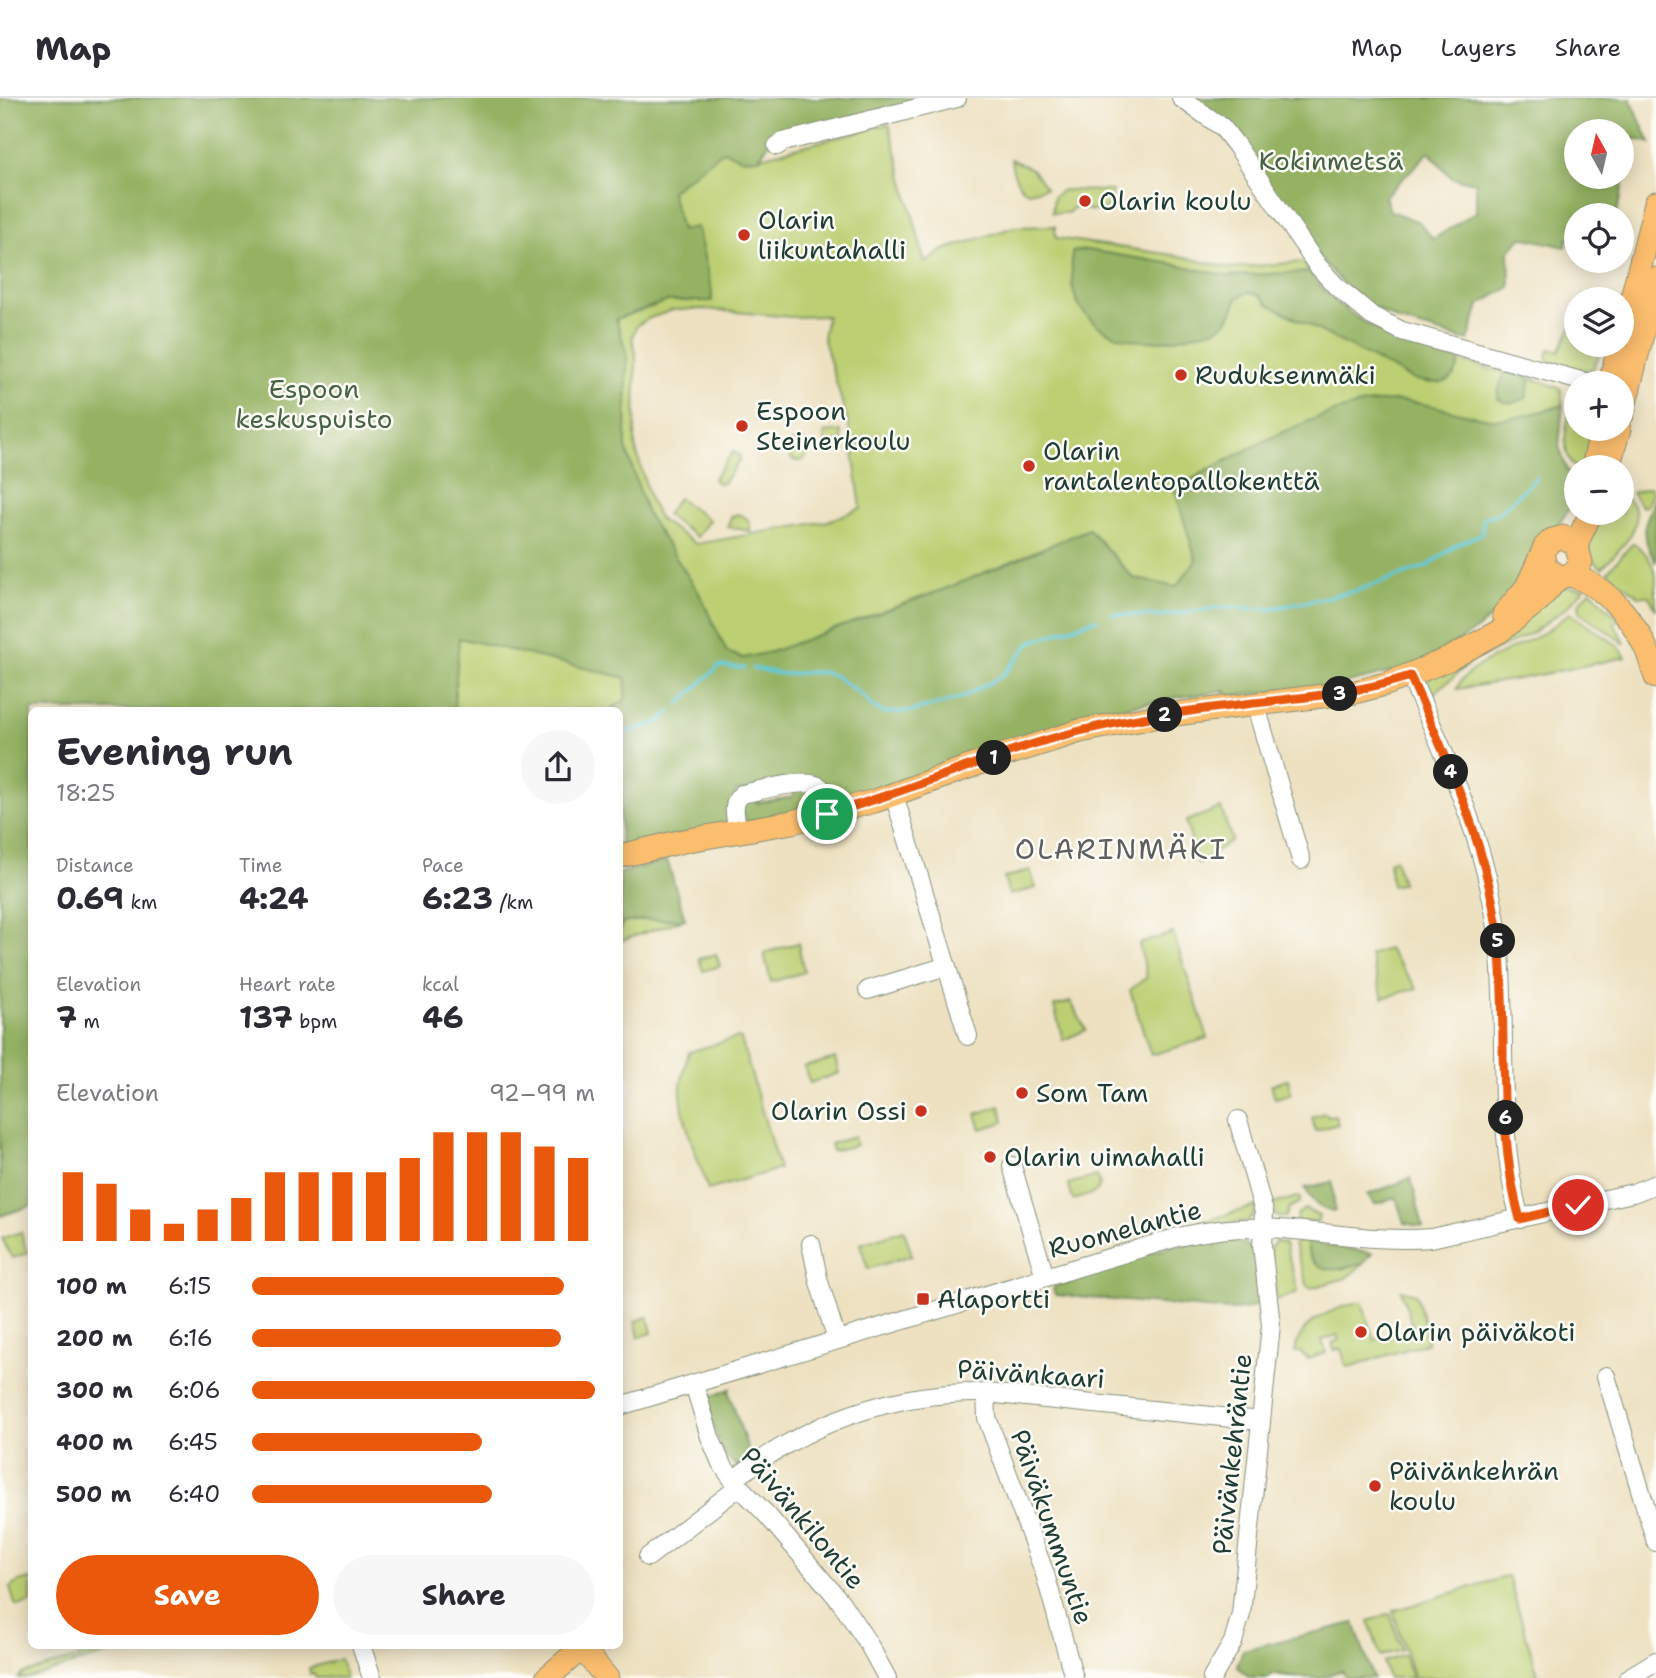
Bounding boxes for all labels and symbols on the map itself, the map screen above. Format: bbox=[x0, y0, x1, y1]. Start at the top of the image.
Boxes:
north arrow bbox=[1564, 119, 1634, 189]
park label: Kokinmetsä bbox=[1258, 143, 1404, 178]
place label: Olarin koulu bbox=[1099, 183, 1252, 218]
marker: Olarin koulu bbox=[1077, 193, 1093, 209]
place label: Olarin liikuntahalli bbox=[758, 202, 906, 267]
marker: Olarin liikuntahalli bbox=[736, 227, 752, 243]
place label: Ruduksenmäki bbox=[1195, 357, 1376, 392]
marker: Ruduksenmäki bbox=[1173, 367, 1189, 383]
park label: Espoon keskuspuisto bbox=[235, 371, 393, 436]
place label: Espoon Steinerkoulu bbox=[756, 393, 910, 458]
marker: Espoon Steinerkoulu bbox=[734, 418, 750, 434]
place label: Olarin rantalentopallokenttä bbox=[1043, 433, 1320, 498]
marker: Olarin rantalentopallokenttä bbox=[1021, 458, 1037, 474]
pin: 3 bbox=[1322, 676, 1358, 712]
pin: 2 bbox=[1148, 698, 1182, 732]
pin: 1 bbox=[976, 740, 1012, 776]
pin: 4 bbox=[1434, 754, 1468, 790]
pin bbox=[797, 784, 857, 844]
district label: OLARINMÄKI bbox=[1015, 830, 1227, 868]
pin: 5 bbox=[1480, 924, 1516, 958]
place label: Som Tam bbox=[1036, 1075, 1149, 1110]
marker: Som Tam bbox=[1014, 1085, 1030, 1101]
place label: Olarin Ossi bbox=[771, 1093, 907, 1128]
pin: 6 bbox=[1488, 1100, 1524, 1136]
marker: Olarin Ossi bbox=[913, 1103, 929, 1119]
place label: Olarin uimahalli bbox=[1004, 1139, 1205, 1174]
marker: Olarin uimahalli bbox=[982, 1149, 998, 1165]
pin bbox=[1548, 1175, 1608, 1235]
street label: Ruomelantie bbox=[1045, 1191, 1205, 1266]
place label: Alaportti bbox=[937, 1281, 1050, 1316]
marker: Alaportti bbox=[915, 1291, 931, 1307]
place label: Olarin päiväkoti bbox=[1375, 1314, 1576, 1349]
marker: Olarin päiväkoti bbox=[1353, 1324, 1369, 1340]
street label: Päivänkaari bbox=[956, 1351, 1106, 1396]
street label: Päivänkehräntie bbox=[1204, 1352, 1259, 1556]
street label: Päiväkummuntie bbox=[1003, 1425, 1102, 1629]
street label: Päivänkilontie bbox=[733, 1439, 873, 1596]
place label: Päivänkehrän koulu bbox=[1389, 1453, 1559, 1518]
marker: Päivänkehrän koulu bbox=[1367, 1478, 1383, 1494]

